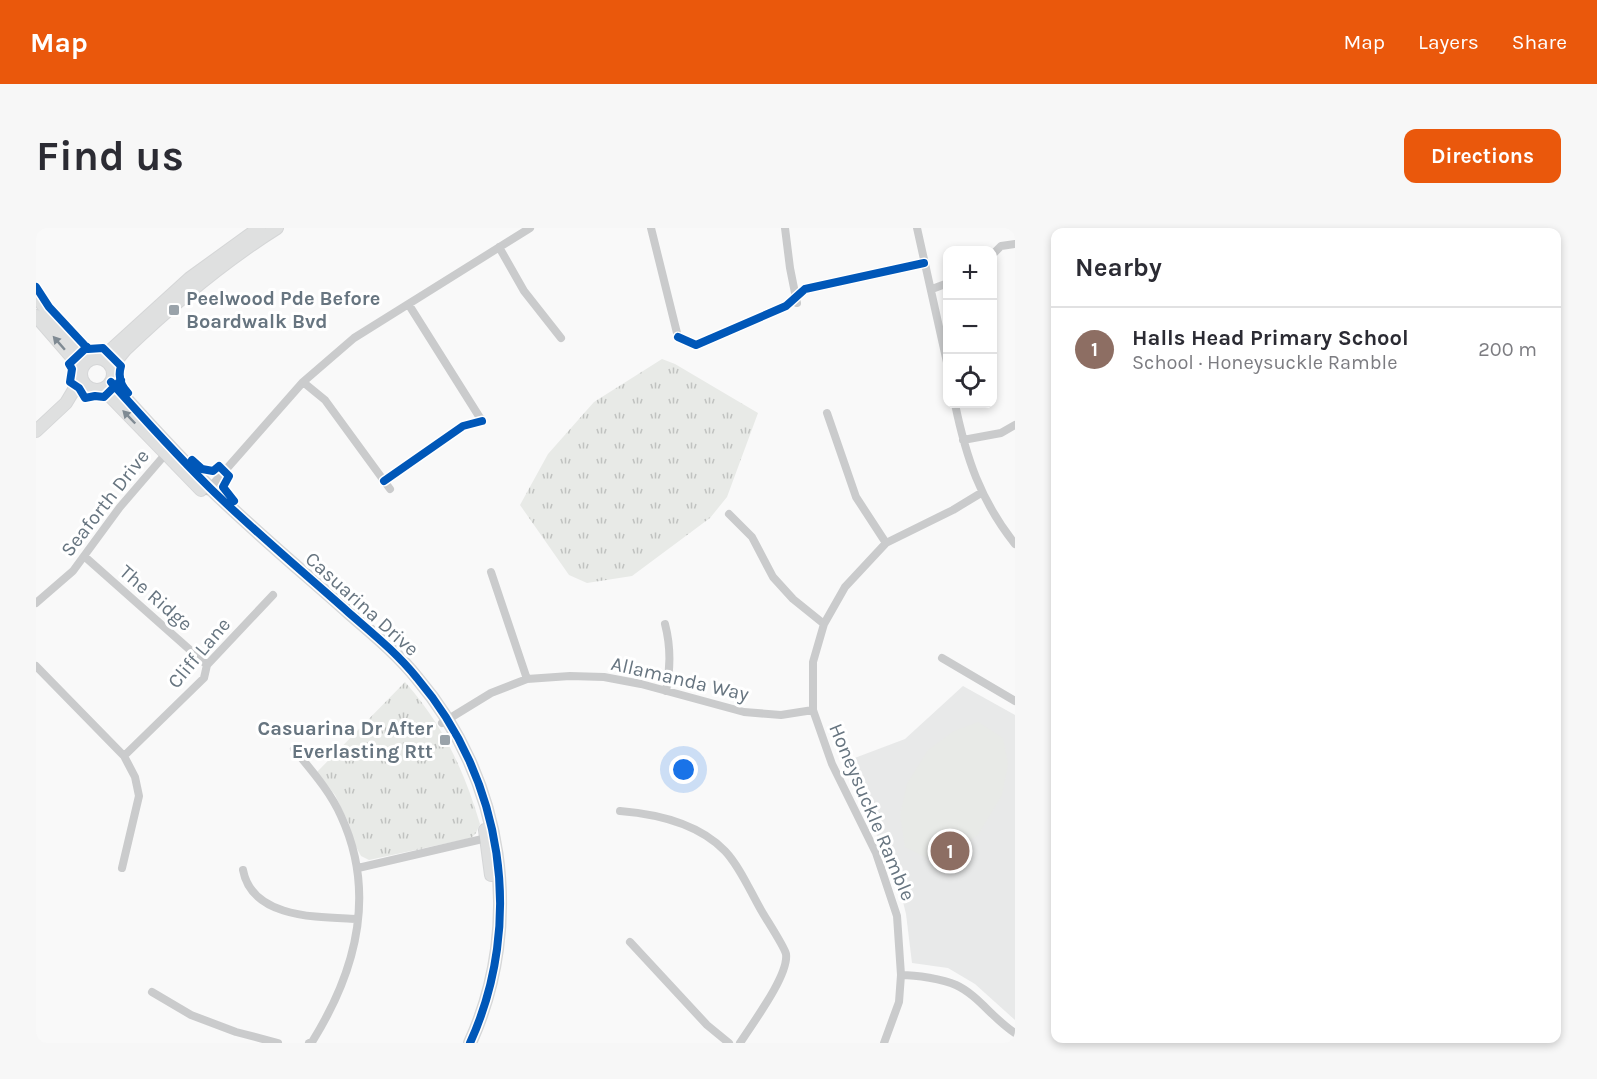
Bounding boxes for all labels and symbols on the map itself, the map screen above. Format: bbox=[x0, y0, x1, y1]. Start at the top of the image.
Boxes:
place label: Peelwood Pde Before Boardwalk Bvd bbox=[186, 287, 380, 333]
marker: Peelwood Pde Before Boardwalk Bvd bbox=[167, 303, 181, 317]
one-way arrow bbox=[52, 335, 66, 350]
one-way arrow bbox=[123, 410, 136, 425]
street label: Seaforth Drive bbox=[56, 445, 154, 561]
street label: Casuarina Drive bbox=[301, 547, 423, 661]
street label: The Ridge bbox=[115, 560, 197, 636]
street label: Cliff Lane bbox=[163, 613, 235, 693]
street label: Allamanda Way bbox=[609, 652, 751, 706]
place label: Casuarina Dr After Everlasting Rtt bbox=[258, 717, 433, 763]
street label: Honeysuckle Ramble bbox=[824, 720, 920, 904]
marker: Casuarina Dr After Everlasting Rtt bbox=[438, 733, 452, 747]
your location bbox=[669, 755, 698, 784]
pin: 1 bbox=[930, 828, 970, 874]

